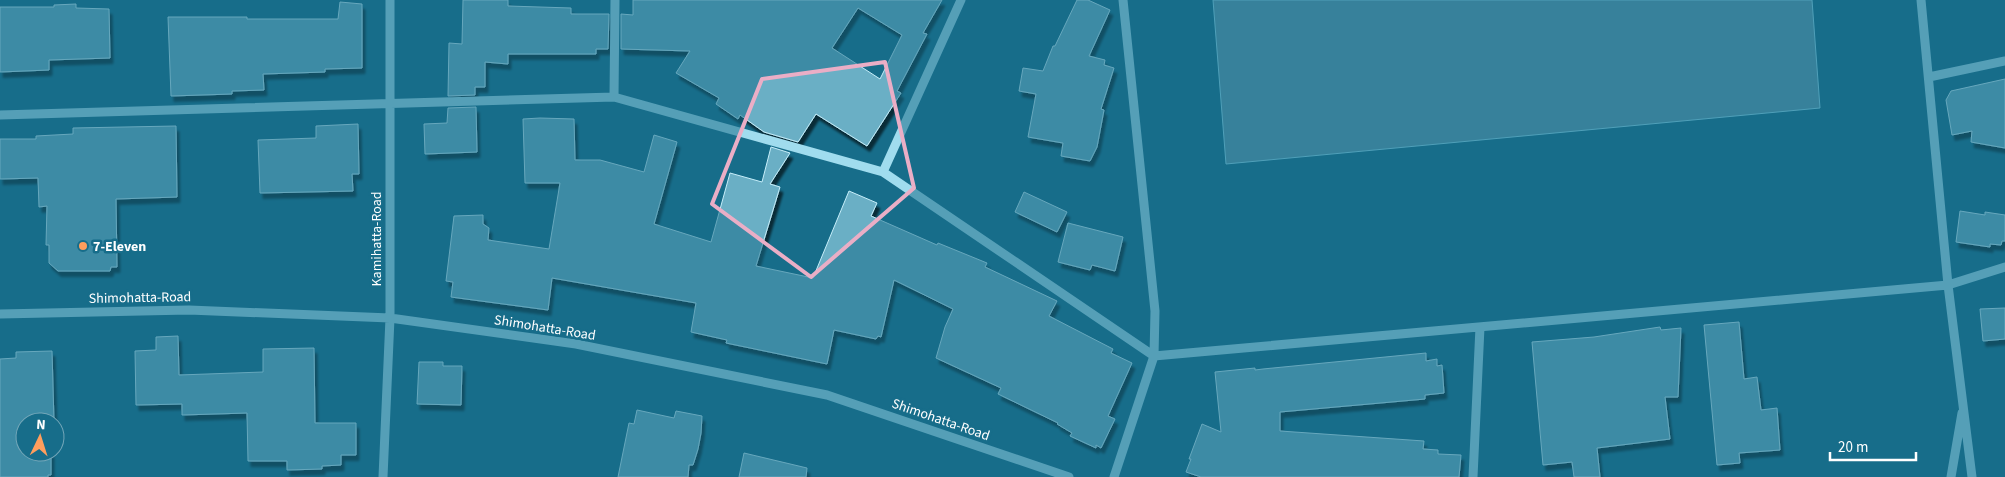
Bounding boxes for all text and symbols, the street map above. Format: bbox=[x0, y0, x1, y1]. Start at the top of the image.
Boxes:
street label: Kamihatta-Road bbox=[367, 191, 387, 287]
place label: 7-Eleven bbox=[93, 237, 146, 257]
marker: 7-Eleven bbox=[77, 240, 89, 252]
street label: Shimohatta-Road bbox=[89, 287, 191, 309]
street label: Shimohatta-Road bbox=[493, 310, 597, 346]
street label: Shimohatta-Road bbox=[889, 394, 992, 446]
north arrow bbox=[15, 412, 65, 462]
text: N bbox=[35, 415, 46, 435]
scale bar bbox=[1830, 430, 1916, 462]
text: 20 m bbox=[1838, 437, 1868, 458]

